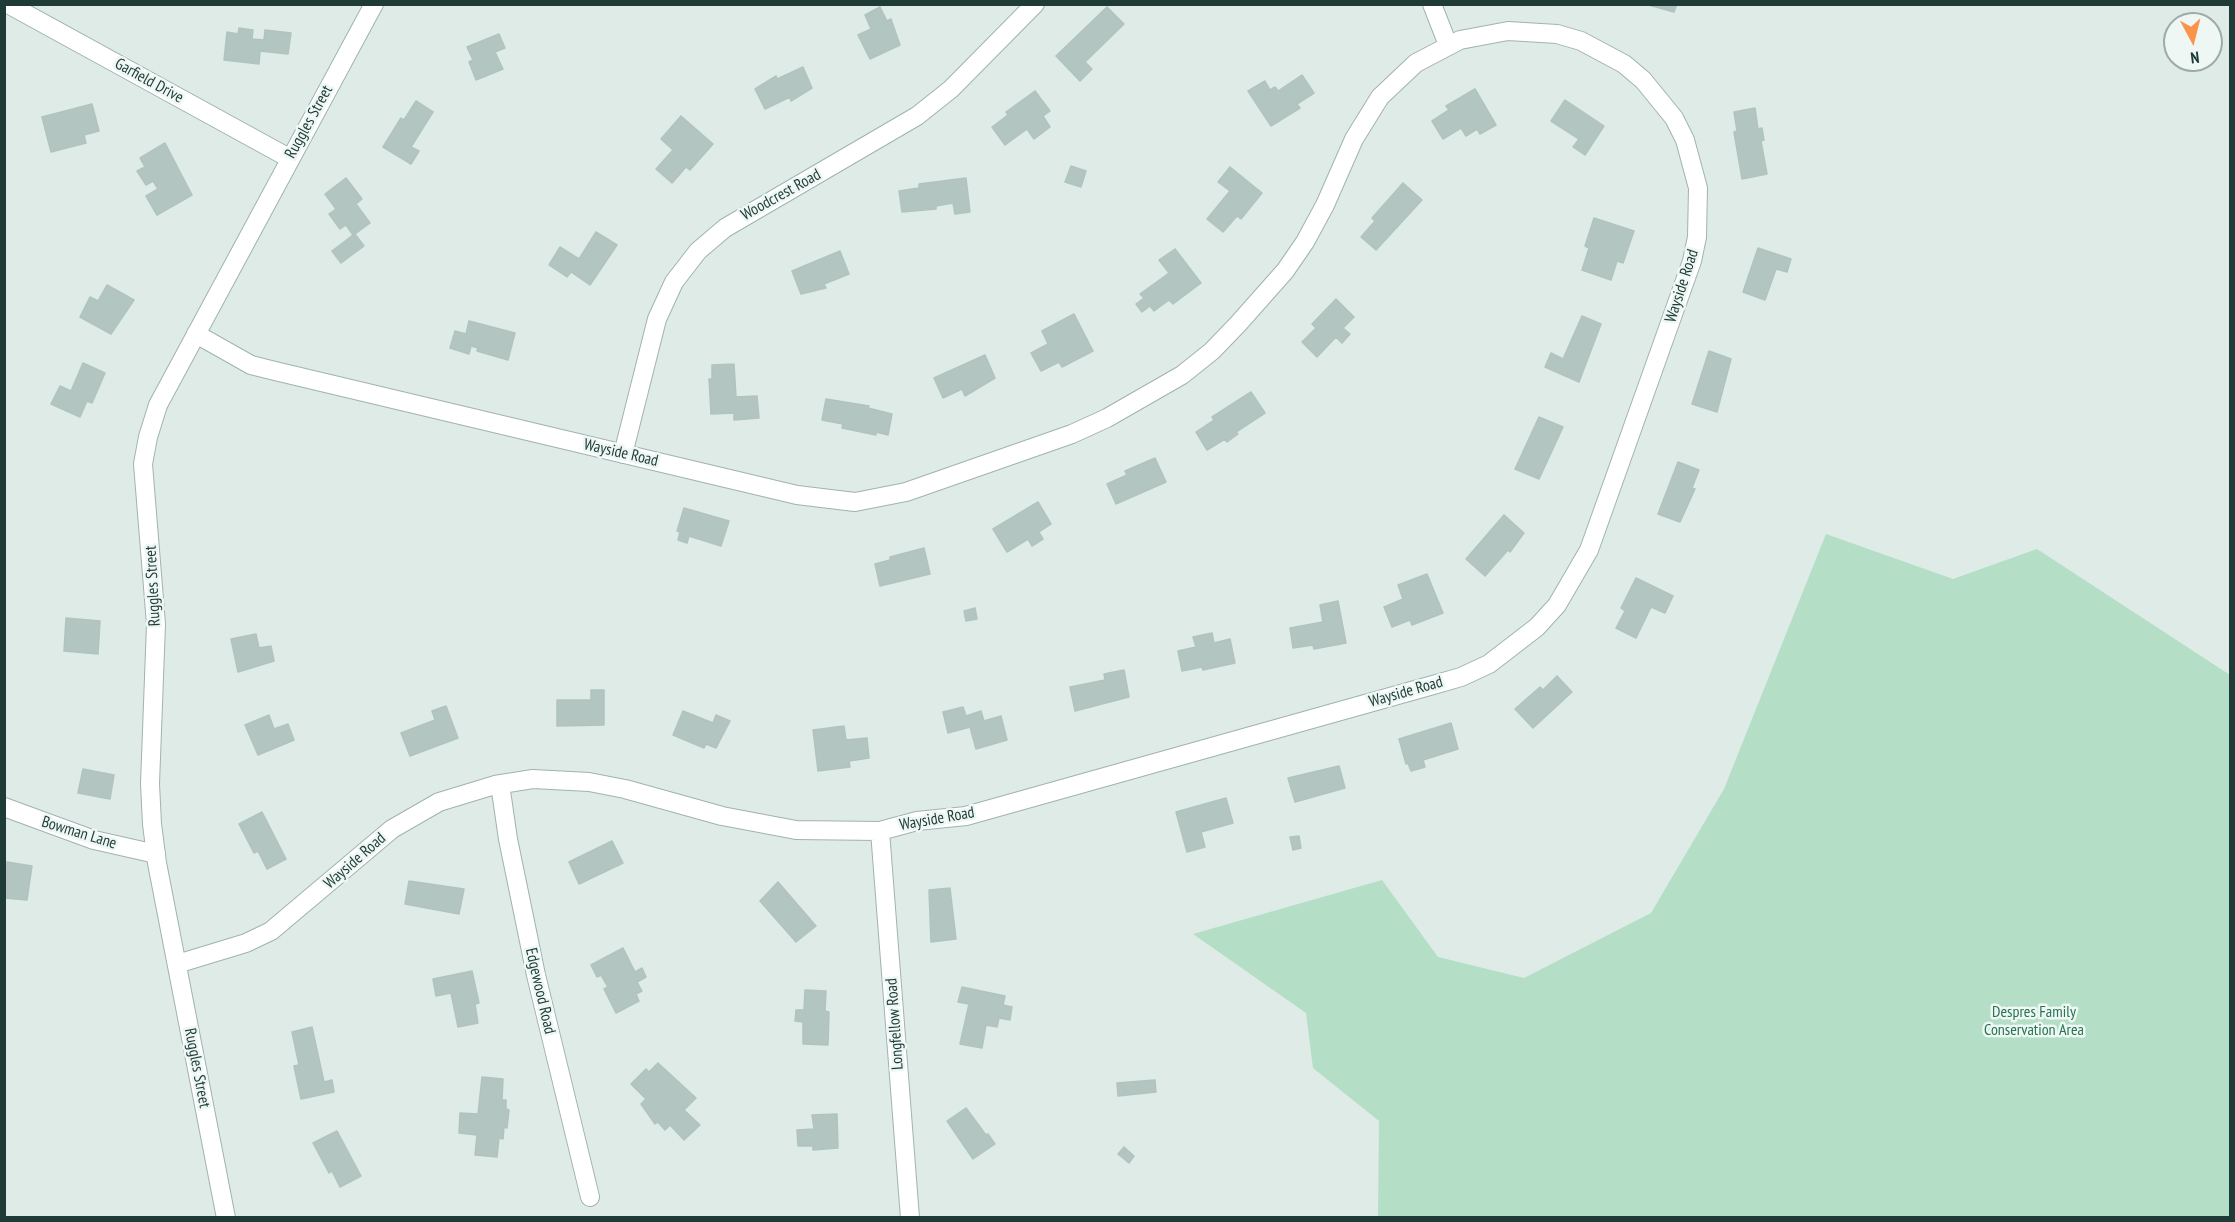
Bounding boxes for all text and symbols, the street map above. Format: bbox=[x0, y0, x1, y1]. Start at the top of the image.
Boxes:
north arrow bbox=[2163, 12, 2223, 72]
text: N bbox=[2189, 47, 2200, 68]
street label: Garfield Drive bbox=[111, 54, 187, 108]
street label: Ruggles Street bbox=[281, 82, 337, 162]
street label: Woodcrest Road bbox=[738, 165, 824, 225]
street label: Wayside Road bbox=[1661, 247, 1703, 325]
street label: Wayside Road bbox=[582, 435, 660, 471]
street label: Ruggles Street bbox=[141, 545, 165, 627]
street label: Wayside Road bbox=[1367, 672, 1445, 712]
street label: Wayside Road bbox=[898, 803, 976, 835]
street label: Bowman Lane bbox=[39, 813, 119, 853]
street label: Wayside Road bbox=[320, 829, 390, 893]
street label: Edgewood Road bbox=[521, 946, 559, 1036]
street label: Longfellow Road bbox=[882, 978, 908, 1070]
park label: Despres Family Conservation Area bbox=[1984, 1002, 2084, 1040]
street label: Ruggles Street bbox=[180, 1027, 214, 1109]

